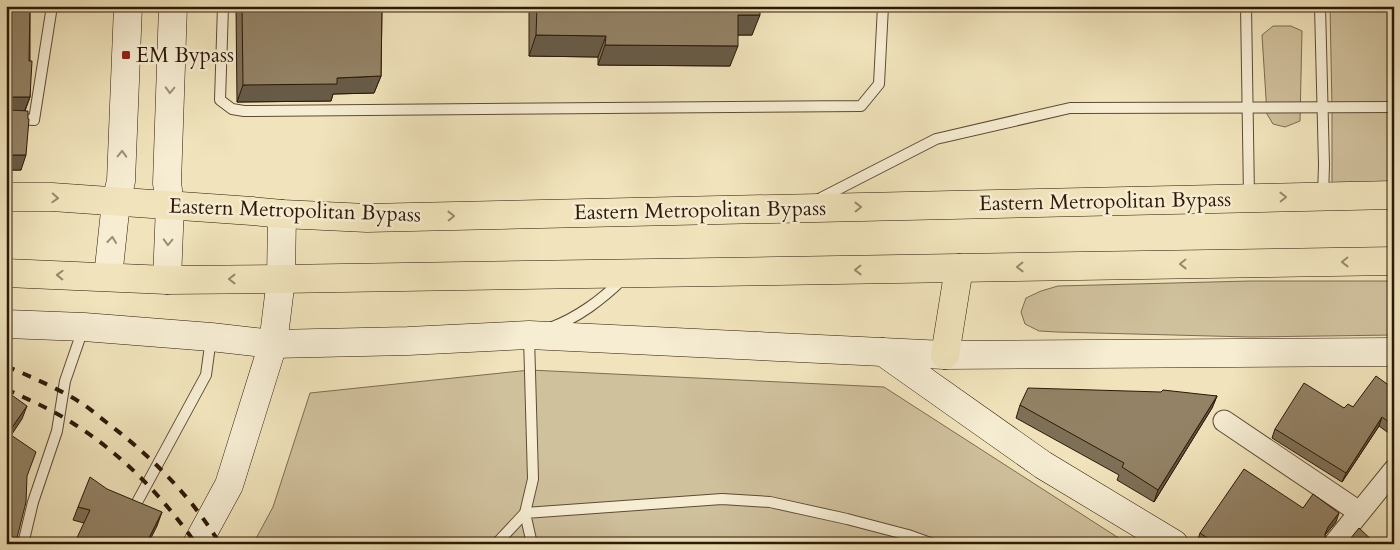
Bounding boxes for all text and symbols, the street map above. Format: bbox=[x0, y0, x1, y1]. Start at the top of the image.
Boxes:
place label: EM Bypass bbox=[136, 41, 234, 70]
marker: EM Bypass bbox=[120, 49, 132, 61]
one-way arrow bbox=[165, 86, 175, 94]
one-way arrow bbox=[117, 149, 128, 157]
street label: Eastern Metropolitan Bypass bbox=[979, 185, 1231, 218]
one-way arrow bbox=[51, 192, 59, 203]
street label: Eastern Metropolitan Bypass bbox=[168, 192, 421, 229]
one-way arrow bbox=[1279, 192, 1287, 203]
street label: Eastern Metropolitan Bypass bbox=[574, 194, 826, 227]
one-way arrow bbox=[854, 202, 862, 212]
one-way arrow bbox=[447, 211, 455, 221]
one-way arrow bbox=[106, 235, 117, 243]
one-way arrow bbox=[163, 239, 174, 247]
one-way arrow bbox=[1341, 257, 1348, 267]
one-way arrow bbox=[1178, 259, 1186, 269]
one-way arrow bbox=[1016, 262, 1024, 272]
one-way arrow bbox=[853, 265, 861, 275]
one-way arrow bbox=[55, 270, 63, 281]
one-way arrow bbox=[228, 274, 236, 284]

